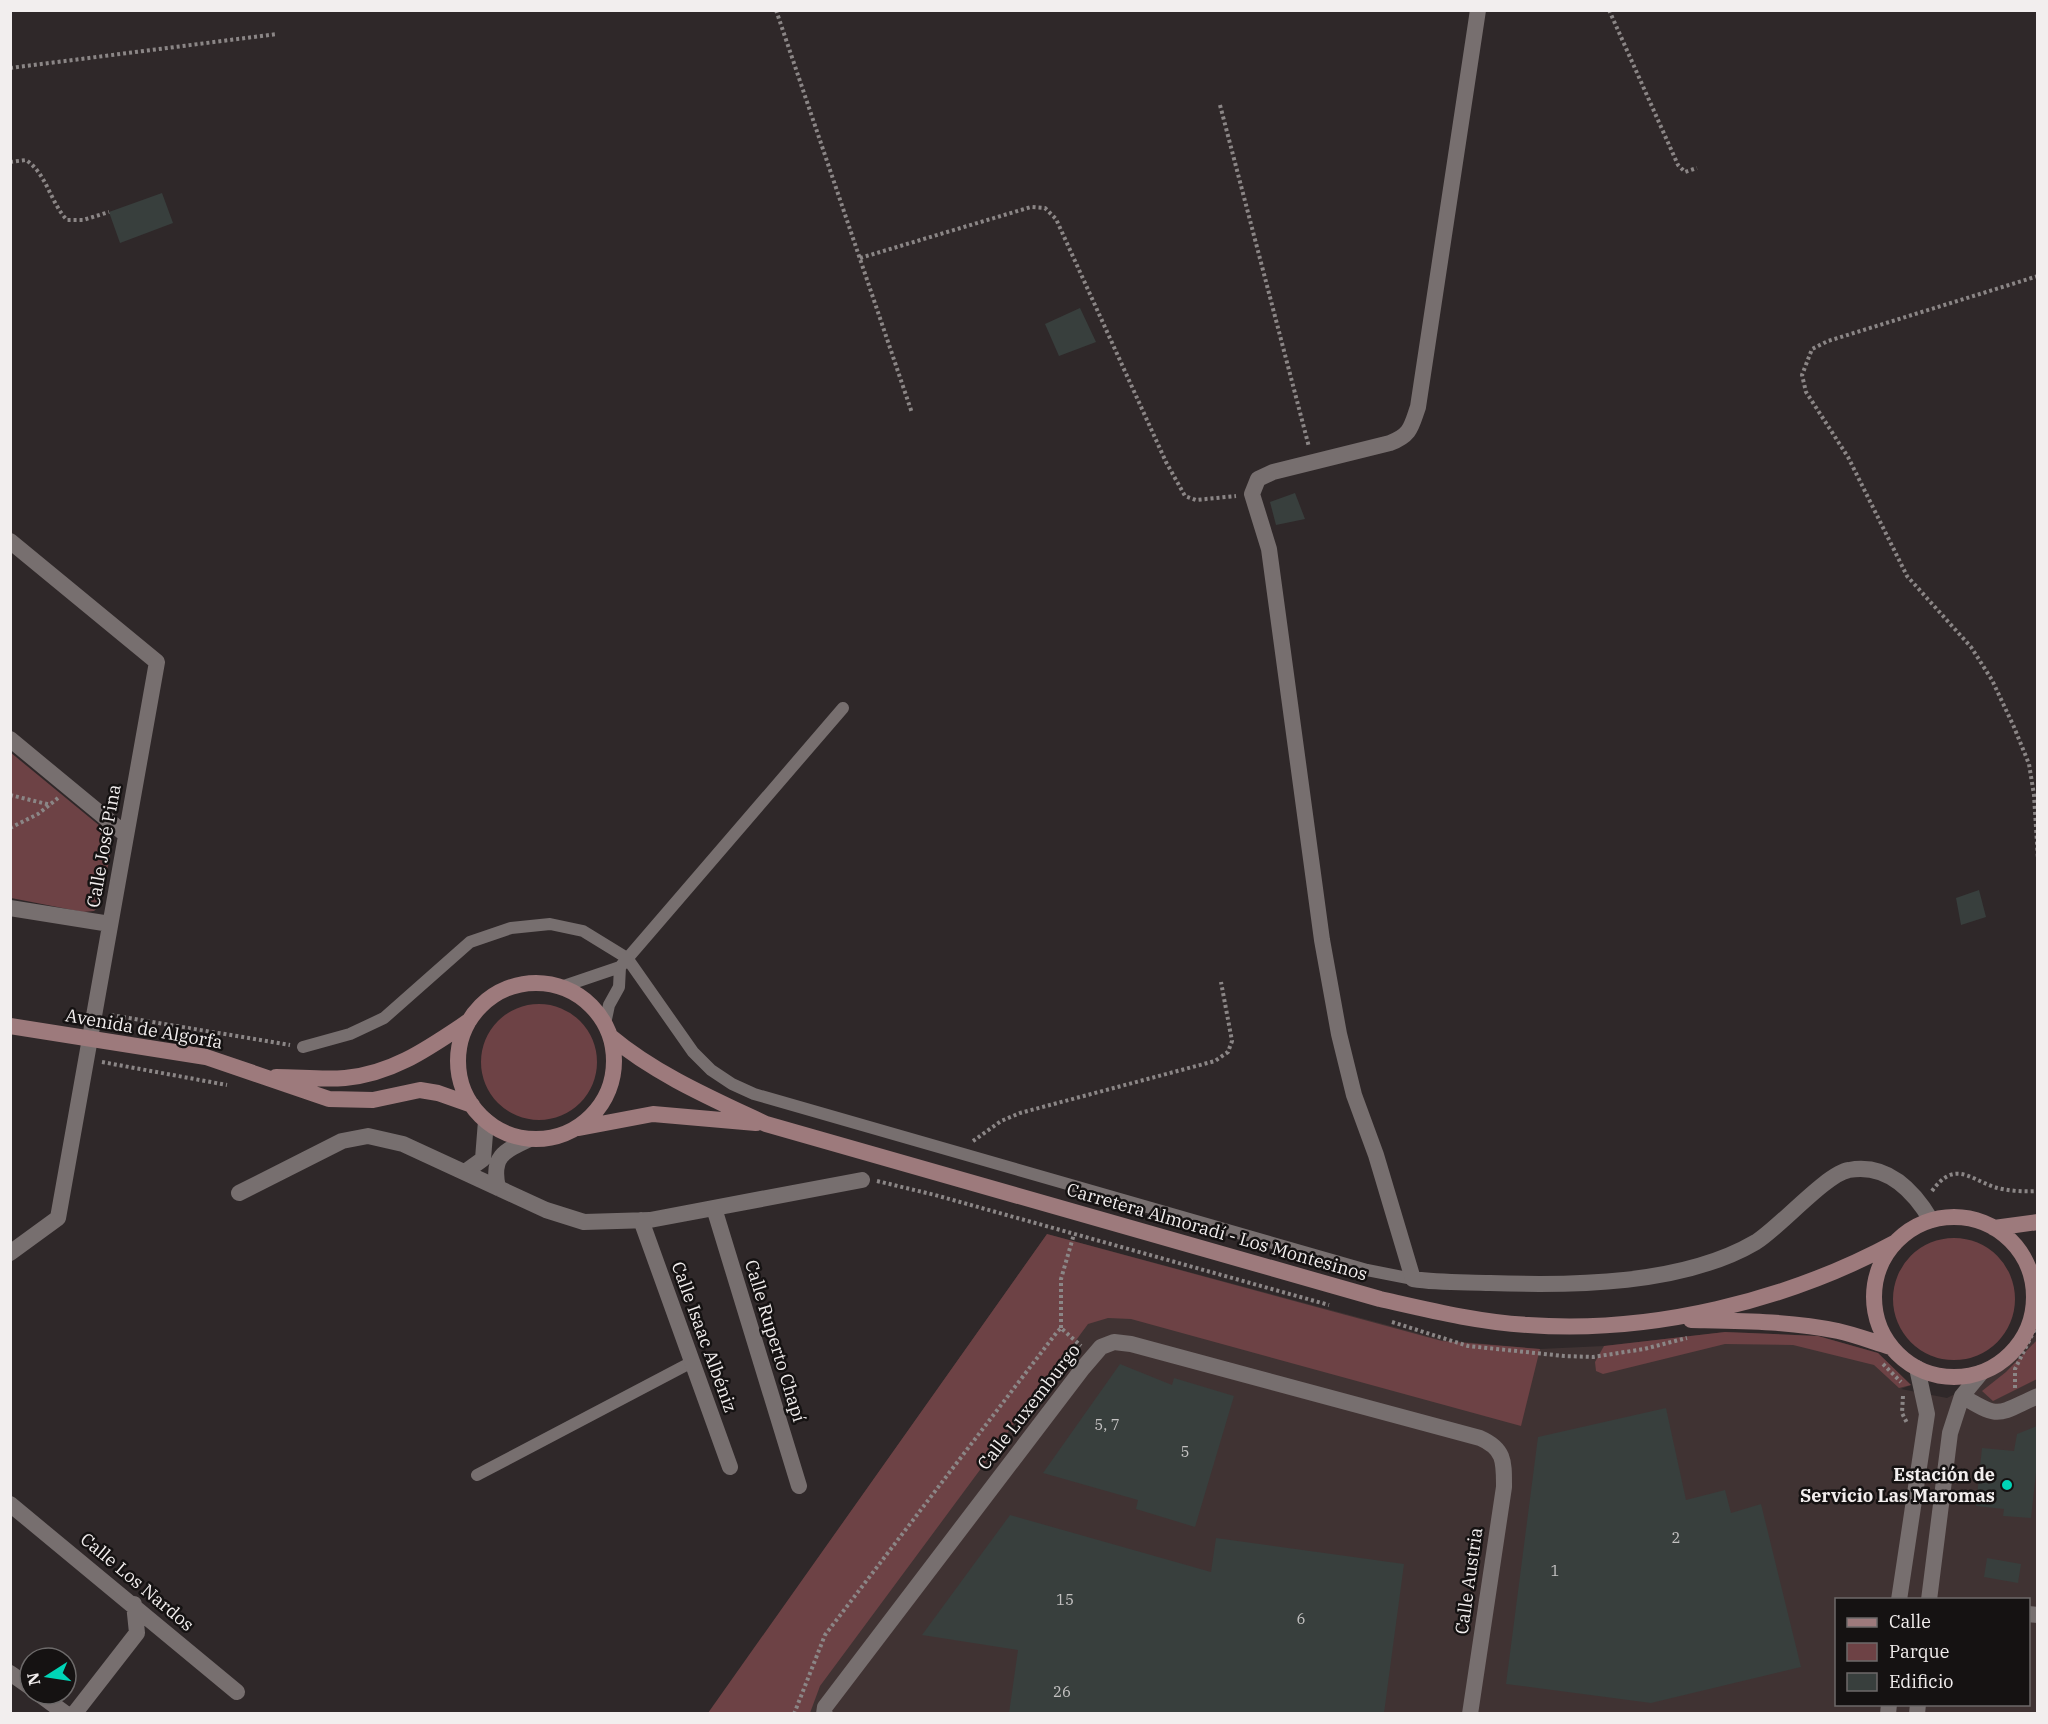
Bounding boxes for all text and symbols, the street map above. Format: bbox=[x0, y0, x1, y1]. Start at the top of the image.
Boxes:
street label: Calle José Pina bbox=[81, 782, 126, 909]
street label: Avenida de Algorfa bbox=[64, 1003, 225, 1054]
street label: Carretera Almoradí - Los Montesinos bbox=[1064, 1178, 1370, 1286]
street label: Calle Ruperto Chapí bbox=[740, 1257, 811, 1425]
street label: Calle Isaac Albéniz bbox=[667, 1258, 742, 1415]
street label: Calle Luxemburgo bbox=[972, 1339, 1085, 1474]
house number: 5, 7 bbox=[1094, 1415, 1120, 1434]
house number: 5 bbox=[1180, 1442, 1190, 1461]
place label: Estación de Servicio Las Maromas bbox=[1800, 1463, 1995, 1507]
marker: Estación de Servicio Las Maromas bbox=[2000, 1478, 2014, 1492]
street label: Calle Austria bbox=[1450, 1526, 1487, 1636]
street label: Calle Los Nardos bbox=[76, 1527, 199, 1636]
house number: 2 bbox=[1671, 1528, 1681, 1547]
house number: 1 bbox=[1550, 1561, 1560, 1580]
house number: 15 bbox=[1056, 1590, 1074, 1609]
legend bbox=[1835, 1598, 2030, 1706]
house number: 6 bbox=[1296, 1609, 1306, 1628]
text: Calle bbox=[1889, 1610, 1931, 1633]
text: Parque bbox=[1889, 1640, 1949, 1663]
north arrow bbox=[18, 1646, 78, 1706]
text: Edificio bbox=[1889, 1670, 1953, 1693]
text: N bbox=[22, 1671, 44, 1687]
house number: 26 bbox=[1053, 1682, 1071, 1701]

